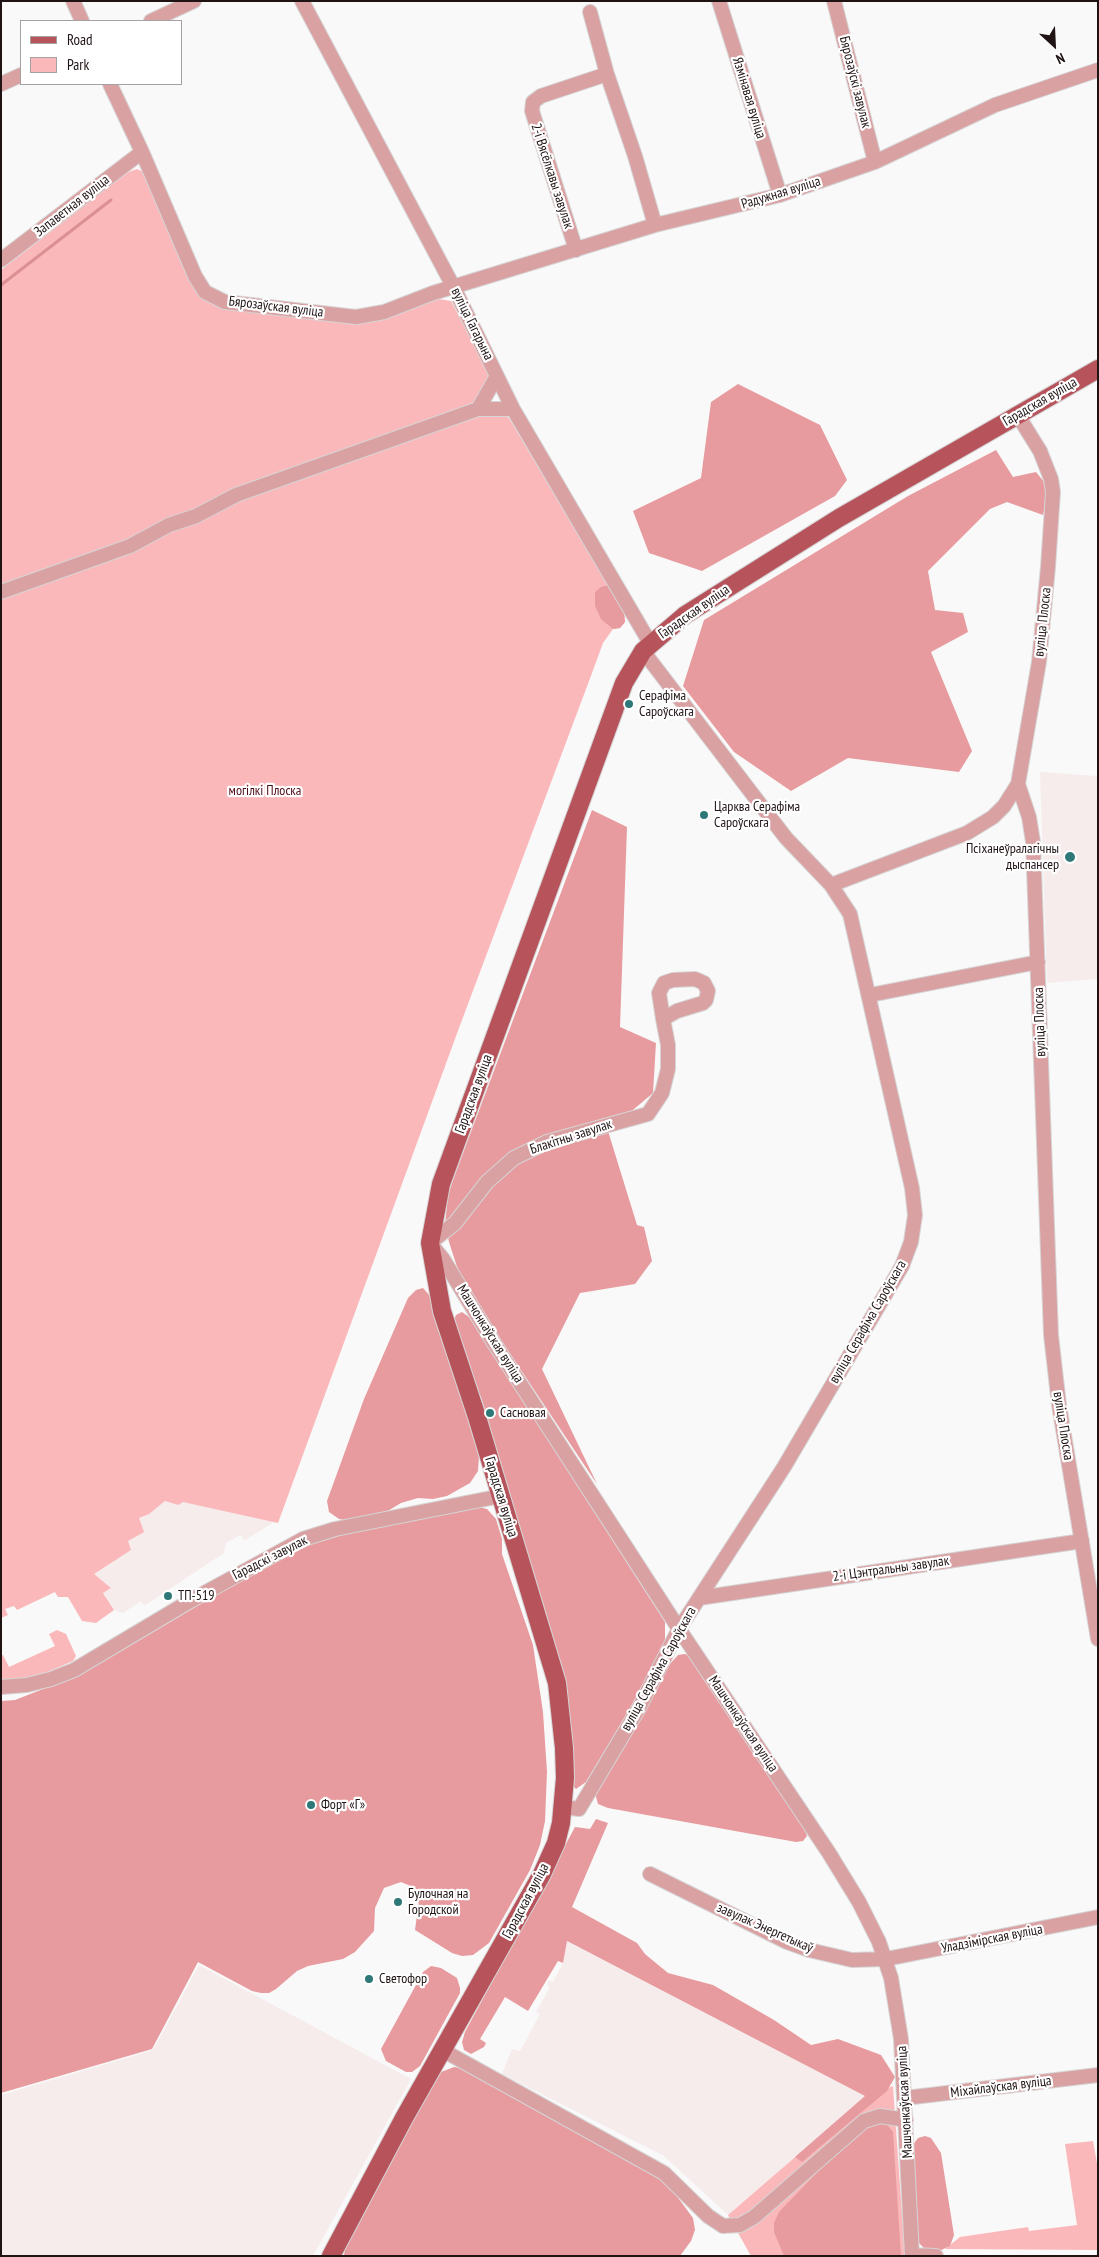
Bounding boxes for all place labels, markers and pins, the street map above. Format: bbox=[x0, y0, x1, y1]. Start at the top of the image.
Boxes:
place label: Серафіма Сароўскага bbox=[639, 688, 694, 720]
marker: Серафіма Сароўскага bbox=[623, 698, 635, 710]
place label: Царква Серафіма Сароўскага bbox=[714, 799, 800, 832]
marker: Царква Серафіма Сароўскага bbox=[698, 809, 710, 821]
place label: Псіханеўралагічны дыспансер bbox=[966, 841, 1059, 874]
marker: Псіханеўралагічны дыспансер bbox=[1063, 850, 1077, 864]
place label: Сасновая bbox=[500, 1405, 546, 1421]
marker: Сасновая bbox=[484, 1407, 496, 1419]
place label: ТП-519 bbox=[178, 1588, 215, 1604]
marker: ТП-519 bbox=[162, 1590, 174, 1602]
place label: Форт «Г» bbox=[321, 1797, 365, 1813]
marker: Форт «Г» bbox=[305, 1799, 317, 1811]
place label: Булочная на Городской bbox=[408, 1886, 468, 1918]
marker: Булочная на Городской bbox=[392, 1896, 404, 1908]
place label: Светофор bbox=[379, 1971, 427, 1987]
marker: Светофор bbox=[363, 1973, 375, 1985]

